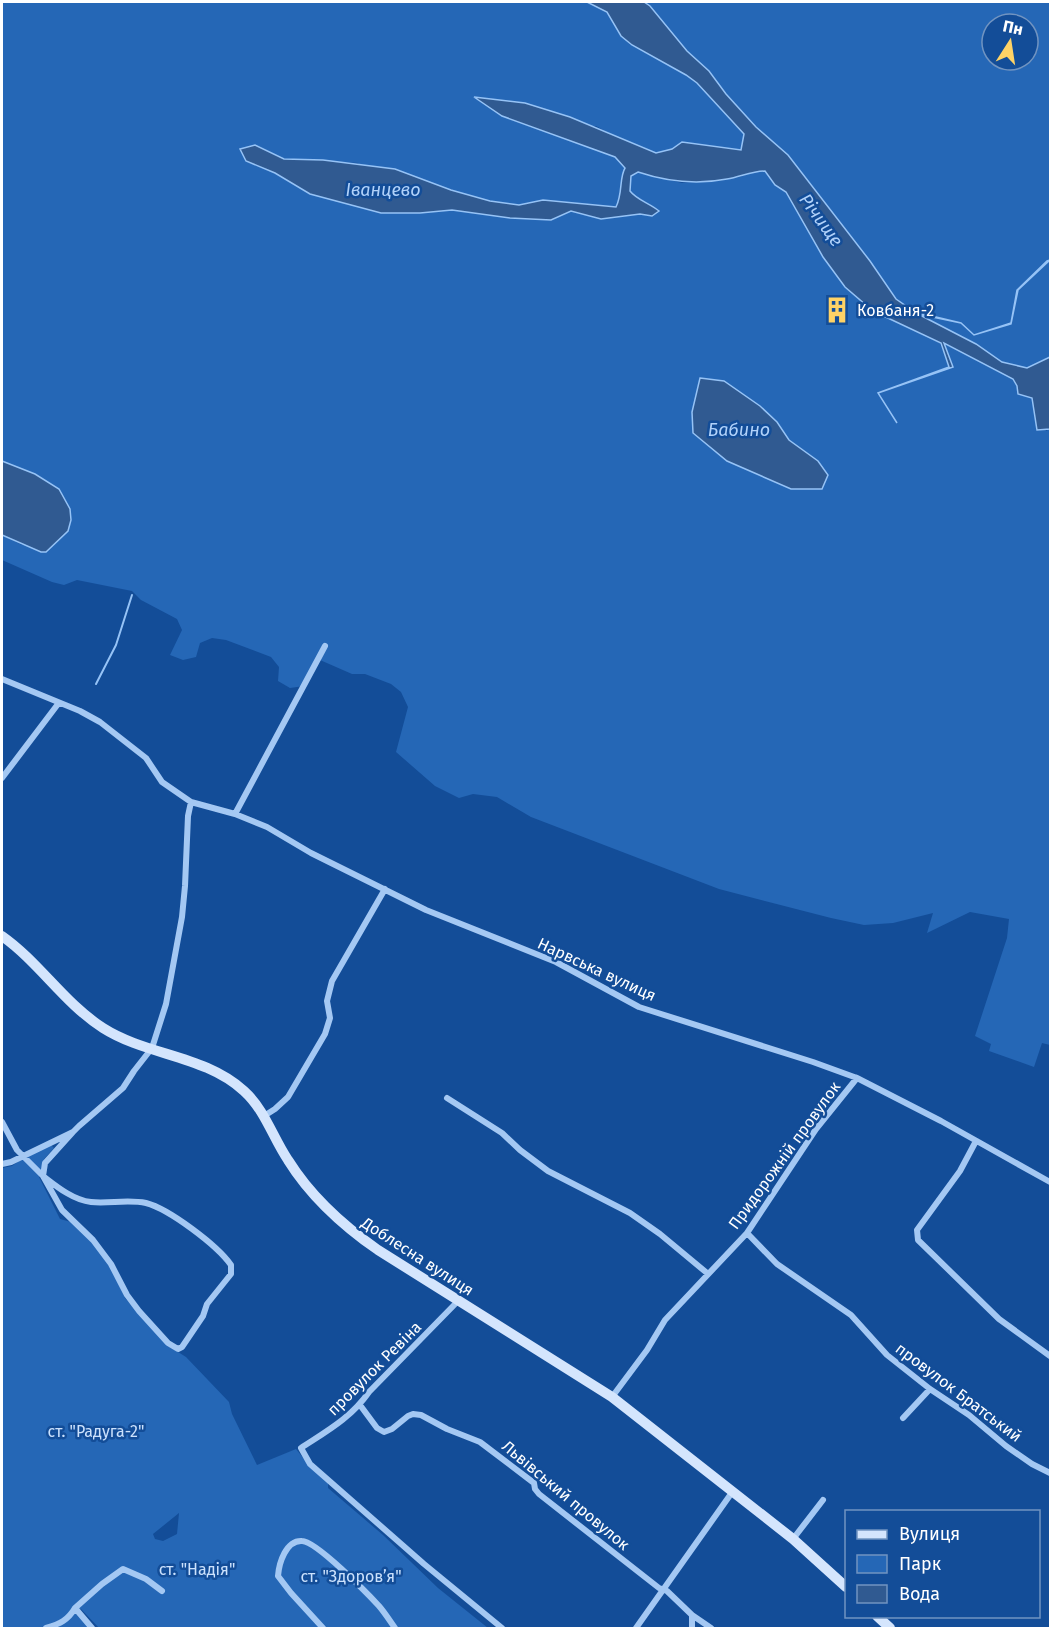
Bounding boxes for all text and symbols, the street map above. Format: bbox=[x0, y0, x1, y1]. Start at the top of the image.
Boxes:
north arrow bbox=[980, 12, 1040, 72]
text: Пн bbox=[1001, 16, 1025, 39]
water label: Іванцево bbox=[345, 179, 421, 201]
water label: Річище bbox=[794, 189, 848, 251]
building icon: Ковбаня-2 bbox=[822, 295, 852, 325]
place label: Ковбаня-2 bbox=[857, 301, 934, 320]
water label: Бабино bbox=[708, 419, 770, 441]
street label: Нарвська вулиця bbox=[535, 934, 659, 1005]
street label: Придорожній провулок bbox=[724, 1077, 845, 1233]
street label: Доблесна вулиця bbox=[357, 1213, 477, 1300]
street label: провулок Ревіна bbox=[323, 1317, 425, 1419]
street label: провулок Братський bbox=[892, 1339, 1026, 1446]
park label: ст. "Радуга-2" bbox=[48, 1422, 144, 1441]
street label: Львівський провулок bbox=[498, 1436, 634, 1555]
legend bbox=[845, 1510, 1040, 1618]
text: Вулиця bbox=[899, 1523, 960, 1545]
text: Парк bbox=[899, 1553, 942, 1575]
park label: ст. "Надія" bbox=[159, 1560, 235, 1579]
park label: ст. "Здоров’я" bbox=[300, 1567, 402, 1586]
text: Вода bbox=[899, 1583, 940, 1605]

